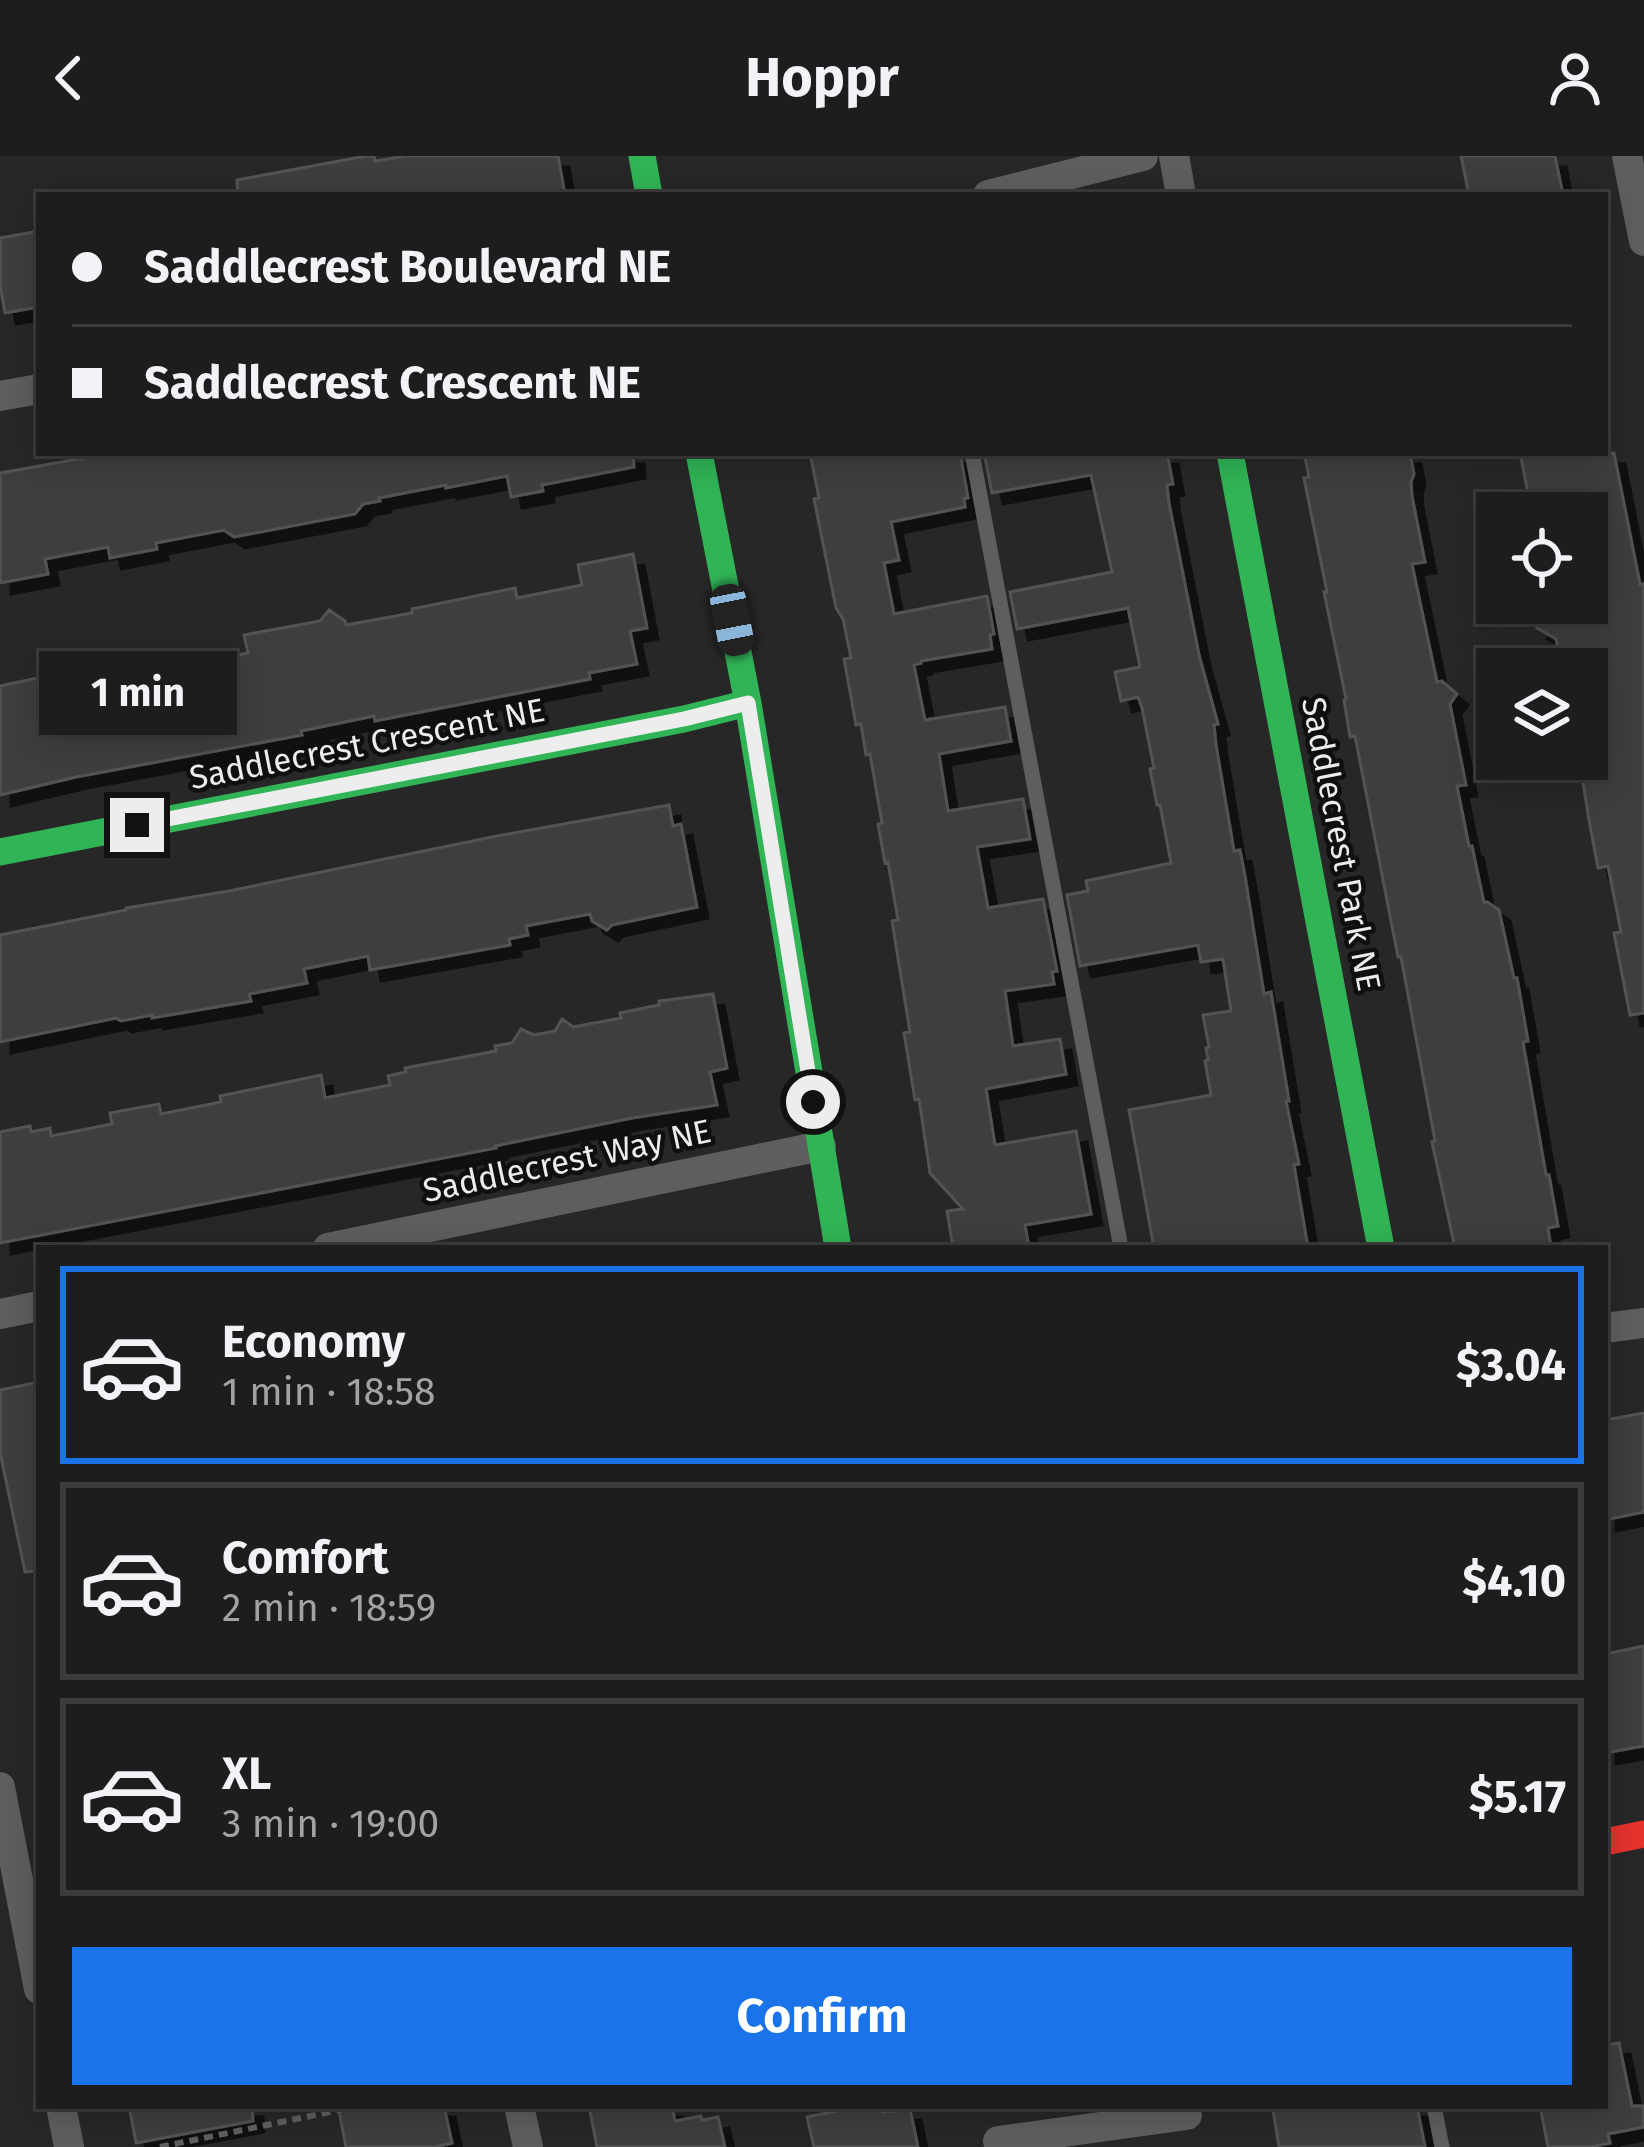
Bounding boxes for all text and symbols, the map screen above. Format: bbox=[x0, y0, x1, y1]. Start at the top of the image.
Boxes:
icon: back bbox=[36, 45, 102, 111]
icon: person bbox=[1542, 45, 1608, 111]
text: Hoppr bbox=[745, 46, 899, 110]
text: Saddlecrest Boulevard NE bbox=[144, 240, 671, 294]
text: Saddlecrest Crescent NE bbox=[144, 356, 641, 410]
map controls bbox=[1476, 492, 1608, 780]
button: locate bbox=[1476, 492, 1608, 624]
car bbox=[707, 581, 757, 659]
button: layers bbox=[1476, 648, 1608, 780]
callout: 1 min bbox=[38, 651, 236, 735]
text: 1 min bbox=[91, 670, 185, 716]
street label: Saddlecrest Crescent NE bbox=[186, 690, 548, 798]
street label: Saddlecrest Park NE bbox=[1293, 694, 1389, 994]
route end bbox=[110, 798, 164, 852]
route start bbox=[786, 1075, 840, 1129]
street label: Saddlecrest Way NE bbox=[419, 1111, 715, 1211]
icon: car bbox=[78, 1311, 186, 1419]
text: Economy bbox=[222, 1315, 405, 1369]
text: $3.04 bbox=[1456, 1338, 1566, 1392]
text: 1 min · 18:58 bbox=[222, 1369, 435, 1415]
icon: car bbox=[78, 1527, 186, 1635]
text: Comfort bbox=[222, 1531, 389, 1585]
text: $4.10 bbox=[1462, 1554, 1566, 1608]
text: 2 min · 18:59 bbox=[222, 1585, 436, 1631]
icon: car bbox=[78, 1743, 186, 1851]
text: XL bbox=[222, 1747, 271, 1801]
text: $5.17 bbox=[1469, 1770, 1566, 1824]
text: 3 min · 19:00 bbox=[222, 1801, 439, 1847]
button: Confirm bbox=[72, 1947, 1572, 2085]

